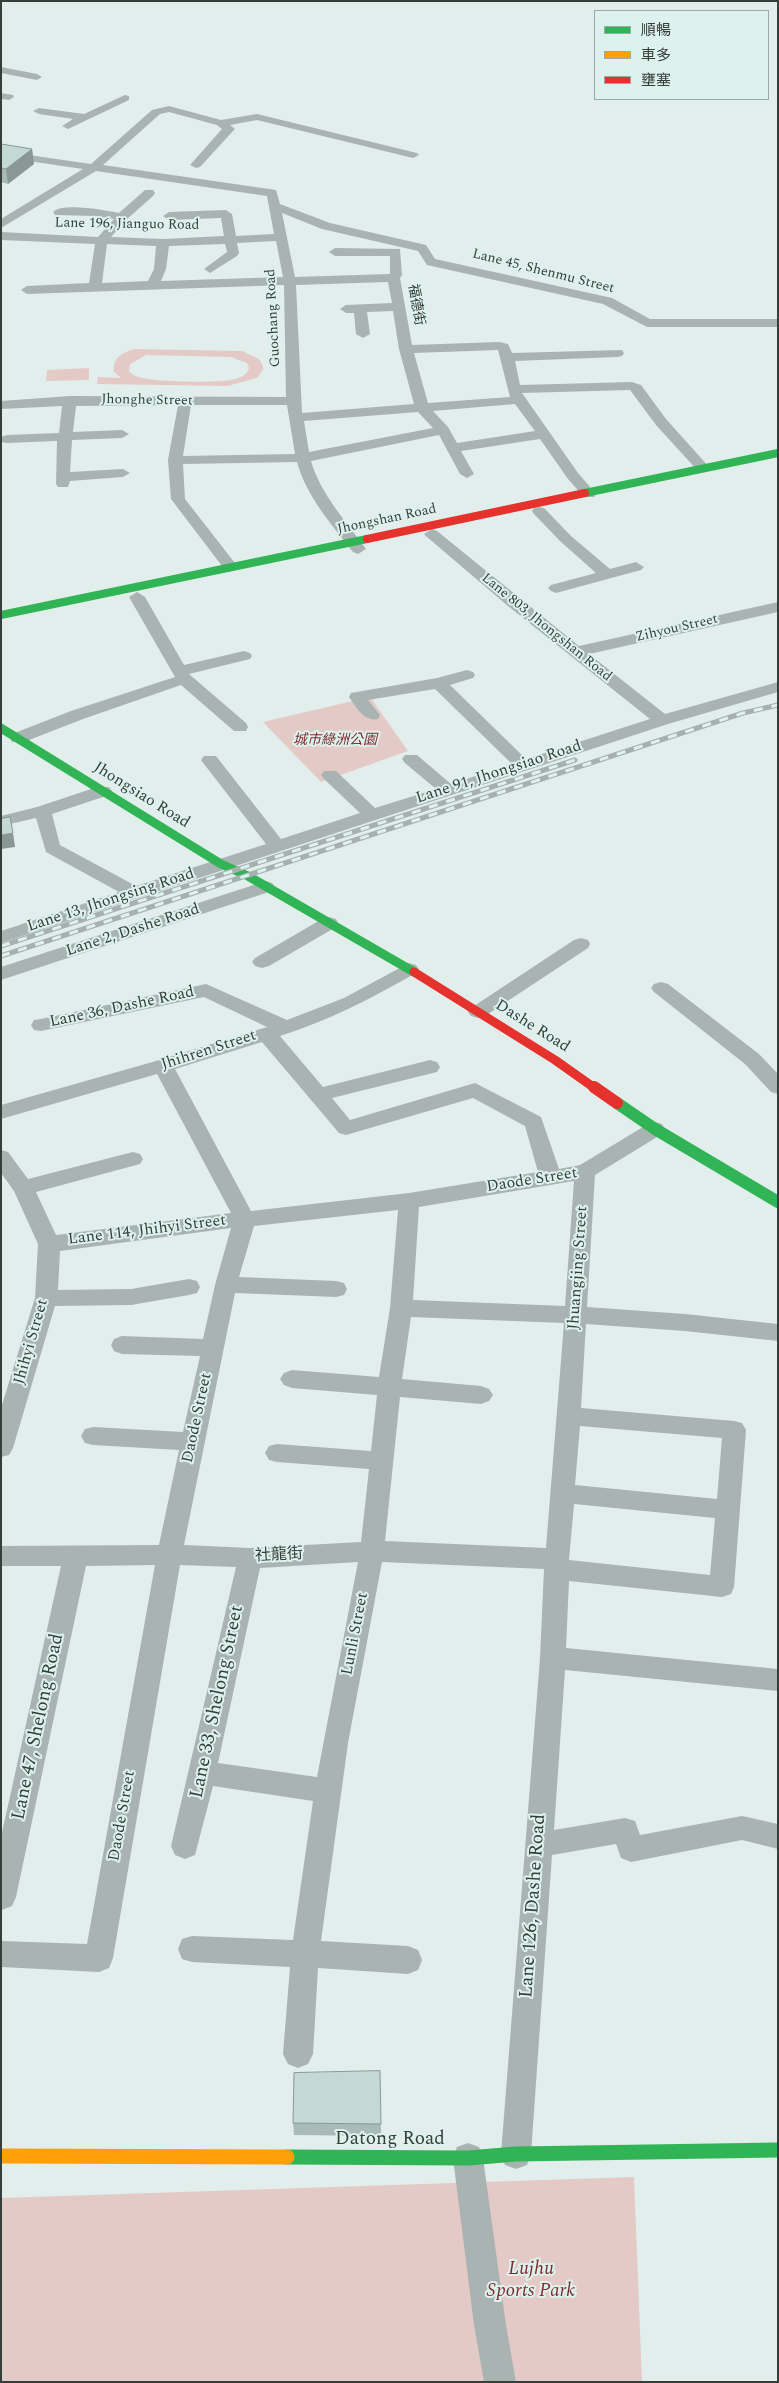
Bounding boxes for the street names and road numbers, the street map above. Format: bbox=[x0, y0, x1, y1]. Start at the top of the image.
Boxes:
street label: Lane 196, Jianguo Road bbox=[54, 215, 200, 235]
street label: Lane 45, Shenmu Street bbox=[470, 246, 616, 298]
street label: Guochang Road bbox=[263, 268, 285, 368]
street label: 福德街 bbox=[403, 283, 427, 327]
street label: Jhonghe Street bbox=[101, 392, 193, 410]
street label: Jhongshan Road bbox=[336, 501, 438, 539]
street label: Lane 803, Jhongshan Road bbox=[477, 570, 615, 686]
street label: Zihyou Street bbox=[634, 611, 720, 647]
street label: Lane 91, Jhongsiao Road bbox=[414, 737, 584, 809]
street label: Jhongsiao Road bbox=[89, 759, 193, 833]
street label: Lane 13, Jhongsing Road bbox=[25, 865, 197, 937]
street label: Lane 2, Dashe Road bbox=[64, 900, 202, 962]
street label: Lane 36, Dashe Road bbox=[48, 983, 196, 1033]
street label: Dashe Road bbox=[491, 997, 573, 1057]
street label: Jhihren Street bbox=[159, 1027, 259, 1075]
street label: Daode Street bbox=[485, 1164, 579, 1198]
street label: Jhuangjing Street bbox=[565, 1205, 593, 1331]
street label: Lane 114, Jhihyi Street bbox=[67, 1212, 227, 1250]
street label: Jhihyi Street bbox=[11, 1297, 53, 1387]
street label: Daode Street bbox=[179, 1371, 217, 1465]
street label: 社龍街 bbox=[255, 1545, 303, 1567]
street label: Lunli Street bbox=[339, 1591, 373, 1677]
street label: Lane 33, Shelong Street bbox=[186, 1603, 250, 1801]
street label: Lane 47, Shelong Road bbox=[8, 1632, 70, 1822]
street label: Daode Street bbox=[106, 1769, 140, 1863]
street label: Lane 126, Dashe Road bbox=[516, 1813, 552, 1999]
street label: Datong Road bbox=[335, 2129, 445, 2151]

